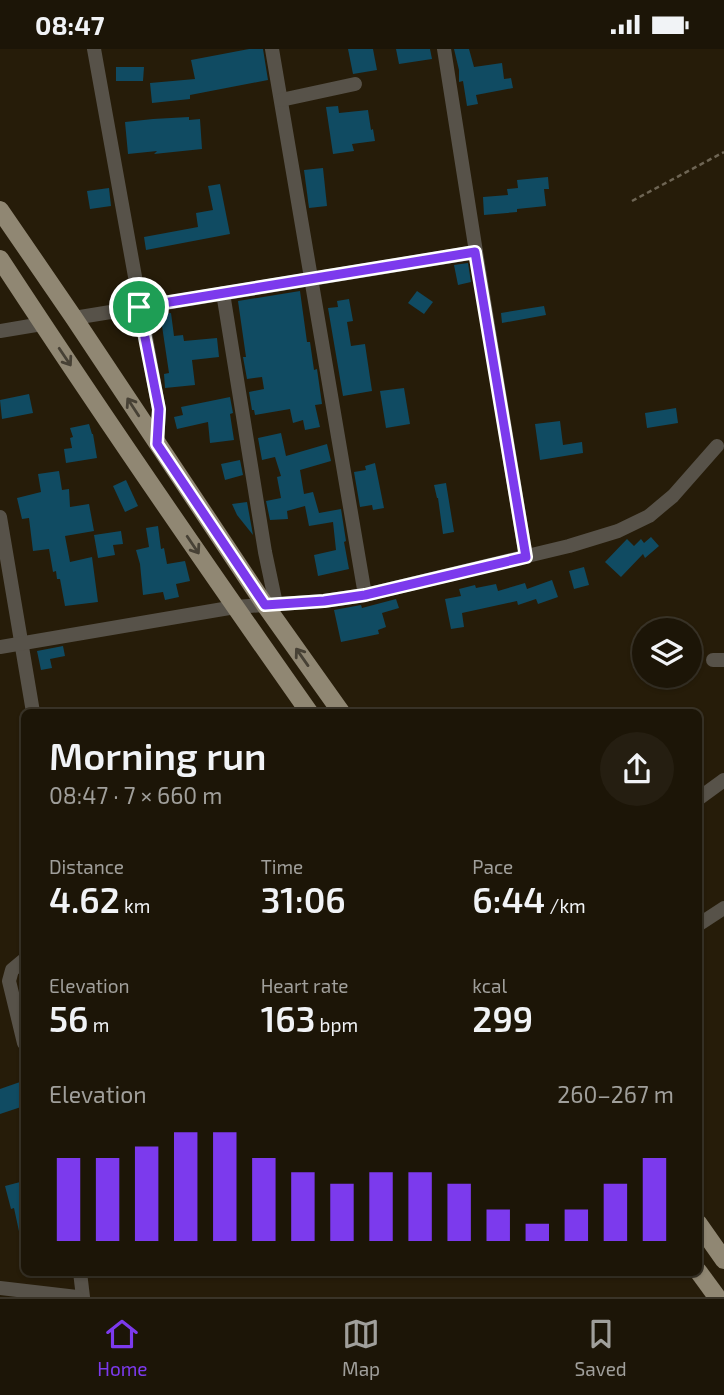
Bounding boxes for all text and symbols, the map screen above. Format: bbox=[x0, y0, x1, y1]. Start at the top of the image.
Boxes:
text: 08:47 bbox=[35, 9, 105, 40]
pin bbox=[109, 277, 169, 337]
icon: arrive bbox=[120, 288, 158, 326]
one-way arrow bbox=[58, 347, 72, 366]
one-way arrow bbox=[126, 398, 141, 417]
one-way arrow bbox=[186, 535, 200, 554]
map controls bbox=[632, 618, 702, 688]
button: layers bbox=[632, 618, 702, 688]
one-way arrow bbox=[295, 648, 309, 667]
text: Morning run bbox=[49, 732, 267, 778]
button: share bbox=[600, 732, 674, 806]
text: 08:47 · 7 × 660 m bbox=[49, 781, 223, 809]
text: Distance bbox=[49, 855, 124, 878]
text: Time bbox=[261, 855, 303, 878]
text: Pace bbox=[472, 855, 513, 878]
text: 4.62 bbox=[49, 878, 120, 920]
text: 31:06 bbox=[261, 878, 346, 920]
text: 6:44 bbox=[472, 878, 545, 920]
text: km bbox=[120, 894, 150, 917]
text: /km bbox=[545, 894, 586, 917]
text: Elevation bbox=[49, 974, 130, 997]
text: Heart rate bbox=[261, 974, 349, 997]
text: kcal bbox=[472, 974, 507, 997]
text: 56 bbox=[49, 997, 88, 1039]
text: 163 bbox=[261, 997, 315, 1039]
text: 299 bbox=[472, 997, 533, 1039]
text: m bbox=[88, 1013, 109, 1036]
text: bpm bbox=[315, 1013, 358, 1036]
text: Elevation bbox=[49, 1080, 147, 1108]
text: 260–267 m bbox=[557, 1080, 674, 1108]
tab: Home bbox=[97, 1315, 148, 1380]
tab: Map bbox=[342, 1315, 380, 1380]
tab: Saved bbox=[575, 1315, 627, 1380]

